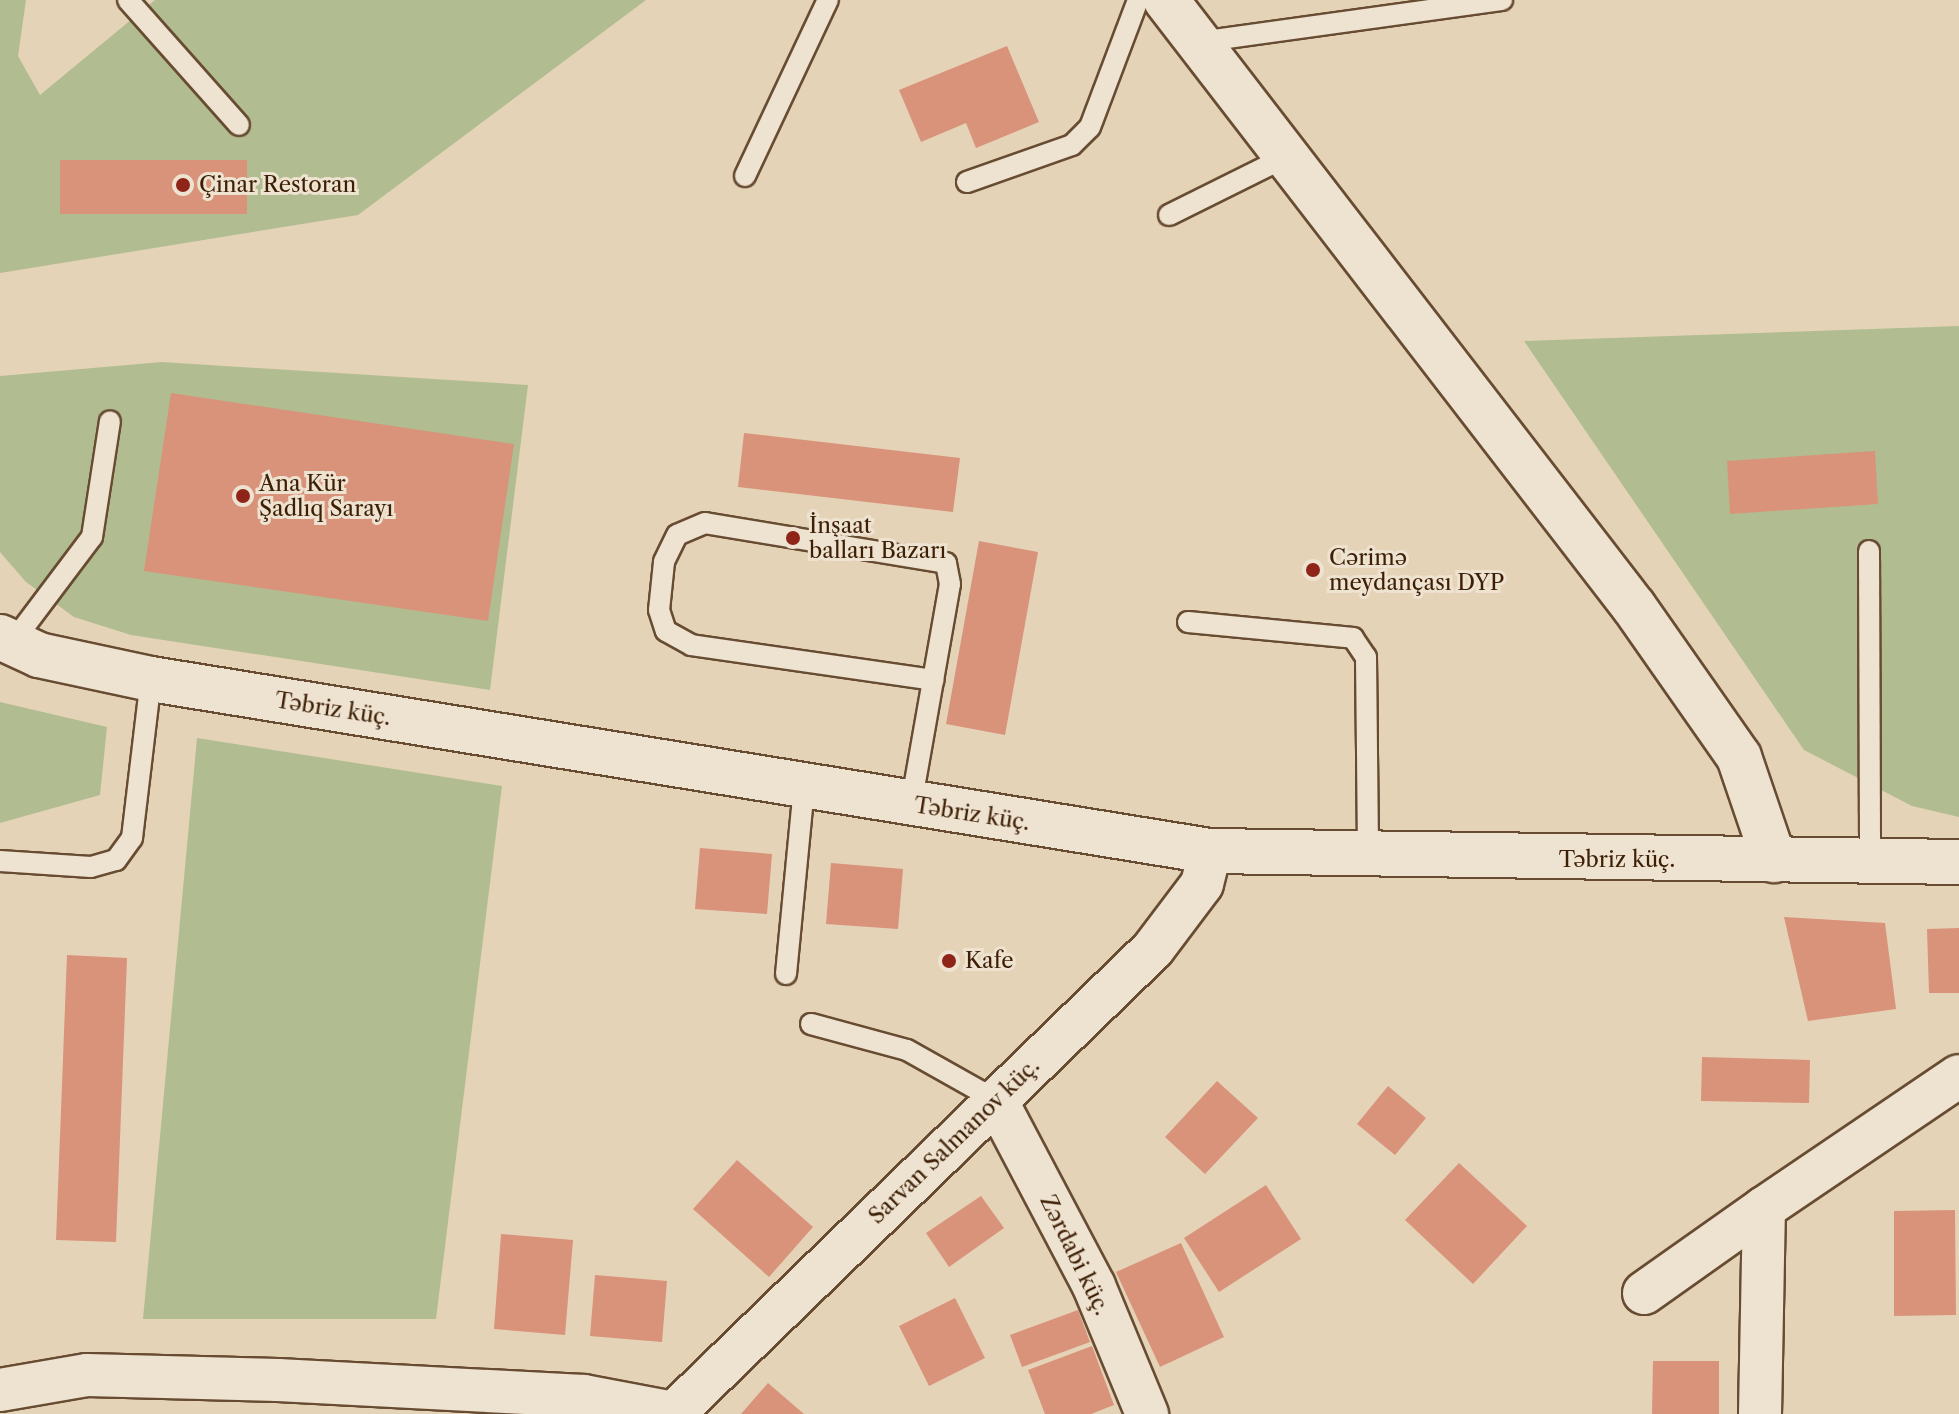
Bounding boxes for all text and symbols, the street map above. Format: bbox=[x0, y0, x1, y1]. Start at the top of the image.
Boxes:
place label: Çinar Restoran bbox=[199, 172, 357, 198]
marker: Çinar Restoran bbox=[174, 176, 192, 194]
place label: Ana Kür Şadlıq Sarayı bbox=[259, 470, 393, 522]
marker: Ana Kür Şadlıq Sarayı bbox=[234, 487, 252, 505]
place label: İnşaat balları Bazarı bbox=[809, 512, 946, 564]
marker: İnşaat balları Bazarı bbox=[784, 529, 802, 547]
place label: Cərimə meydançası DYP bbox=[1329, 544, 1504, 596]
marker: Cərimə meydançası DYP bbox=[1304, 561, 1322, 579]
street label: Təbriz küç. bbox=[273, 687, 393, 731]
street label: Təbriz küç. bbox=[912, 792, 1032, 836]
street label: Təbriz küç. bbox=[1559, 847, 1675, 873]
place label: Kafe bbox=[965, 948, 1014, 974]
marker: Kafe bbox=[940, 952, 958, 970]
street label: Sarvan Salmanov küç. bbox=[863, 1052, 1045, 1230]
street label: Zərdabi küç. bbox=[1035, 1191, 1115, 1319]

